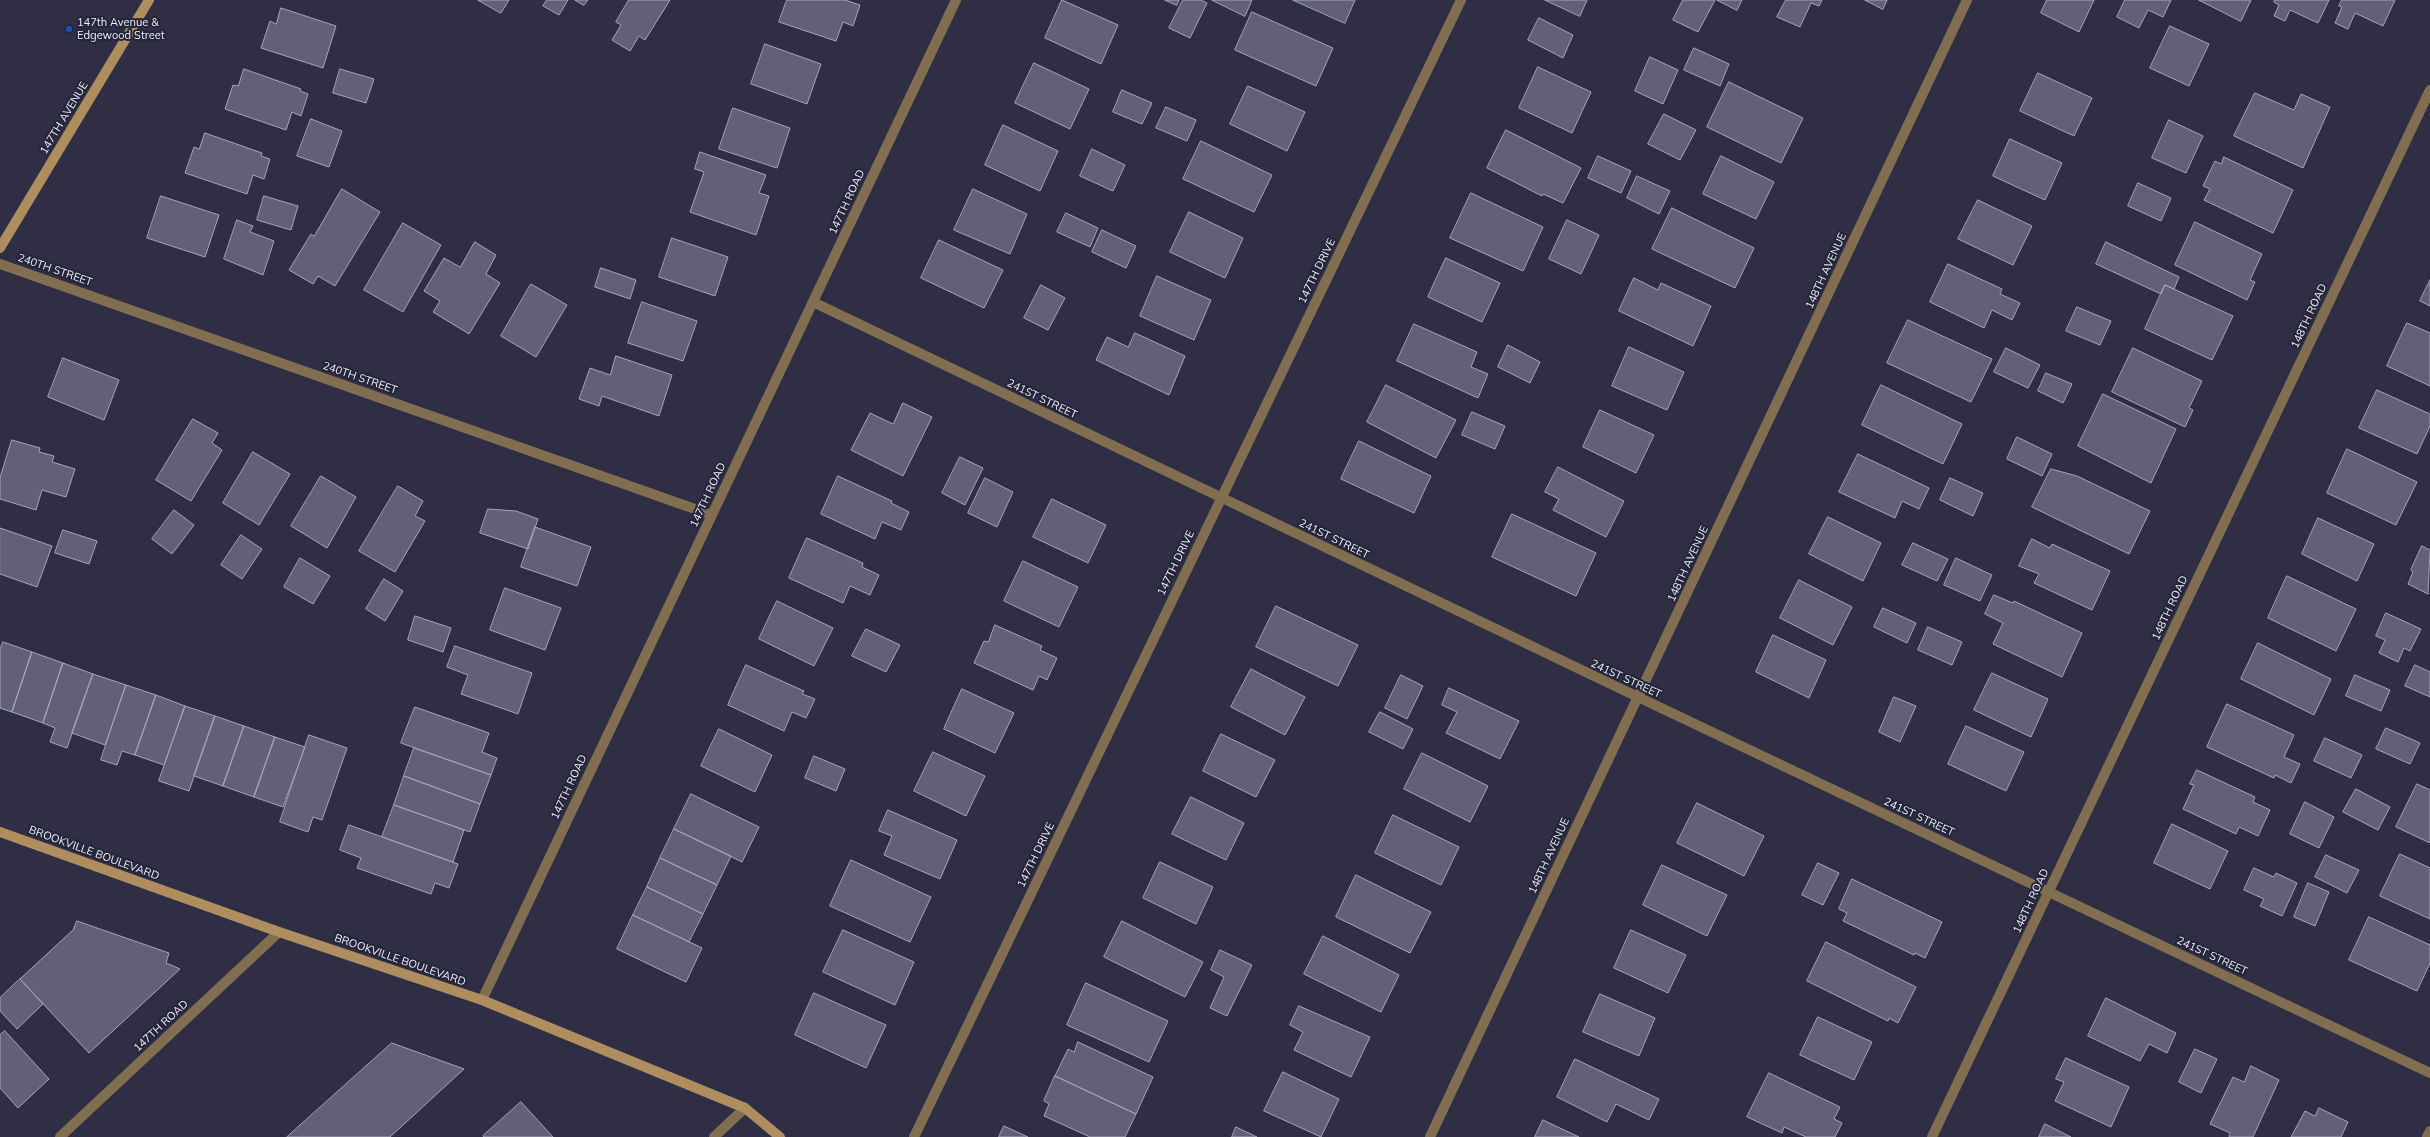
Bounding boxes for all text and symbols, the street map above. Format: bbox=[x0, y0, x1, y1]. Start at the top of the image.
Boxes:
place label: 147th Avenue & Edgewood Street bbox=[77, 16, 164, 42]
marker: 147th Avenue & Edgewood Street bbox=[64, 24, 74, 34]
street label: 147TH AVENUE bbox=[37, 79, 91, 157]
street label: 147TH ROAD bbox=[826, 168, 868, 236]
street label: 148TH AVENUE bbox=[1803, 231, 1849, 311]
street label: 147TH DRIVE bbox=[1296, 236, 1338, 306]
street label: 240TH STREET bbox=[16, 251, 94, 289]
street label: 148TH ROAD bbox=[2288, 282, 2330, 350]
street label: 240TH STREET bbox=[321, 359, 399, 397]
street label: 241ST STREET bbox=[1005, 376, 1079, 422]
street label: 147TH ROAD bbox=[687, 461, 729, 529]
street label: 241ST STREET bbox=[1297, 516, 1371, 562]
street label: 148TH AVENUE bbox=[1665, 524, 1711, 604]
street label: 147TH DRIVE bbox=[1155, 528, 1197, 598]
street label: 148TH ROAD bbox=[2149, 574, 2191, 642]
street label: 241ST STREET bbox=[1589, 657, 1663, 701]
street label: 147TH ROAD bbox=[548, 753, 590, 821]
street label: 241ST STREET bbox=[1882, 795, 1956, 839]
street label: 148TH AVENUE bbox=[1526, 816, 1572, 896]
street label: 147TH DRIVE bbox=[1015, 820, 1057, 890]
street label: BROOKVILLE BOULEVARD bbox=[27, 823, 161, 883]
street label: 148TH ROAD bbox=[2010, 867, 2052, 935]
street label: BROOKVILLE BOULEVARD bbox=[333, 931, 467, 989]
street label: 241ST STREET bbox=[2175, 934, 2249, 978]
street label: 147TH ROAD bbox=[131, 997, 191, 1055]

